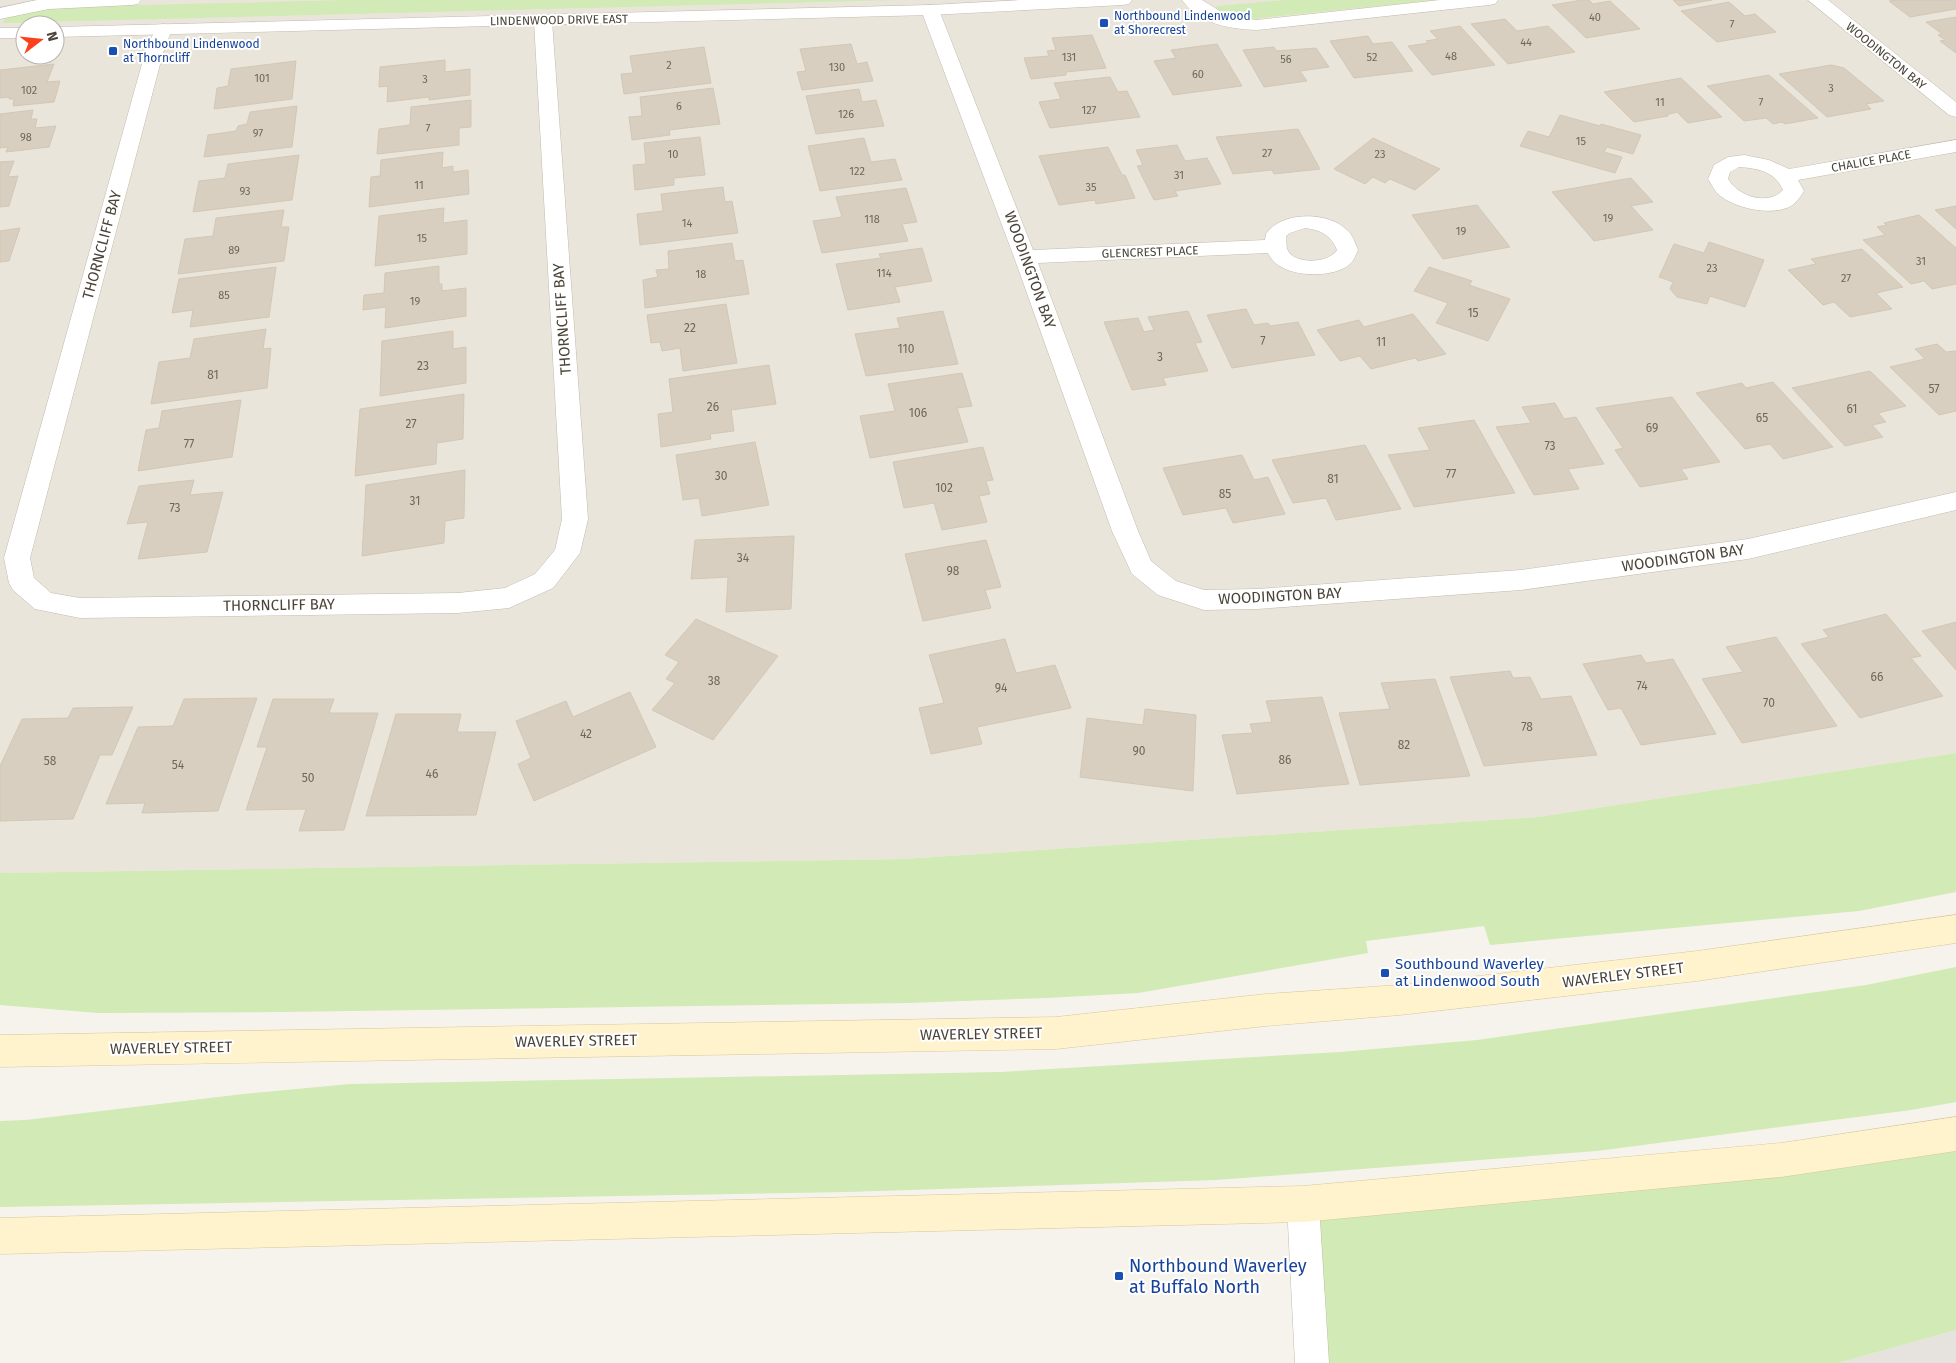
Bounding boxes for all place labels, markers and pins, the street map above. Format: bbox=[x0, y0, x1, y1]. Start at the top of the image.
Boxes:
place label: Northbound Lindenwood at Shorecrest bbox=[1114, 9, 1251, 37]
marker: Northbound Lindenwood at Shorecrest bbox=[1098, 17, 1110, 29]
place label: Northbound Lindenwood at Thorncliff bbox=[123, 37, 260, 65]
marker: Northbound Lindenwood at Thorncliff bbox=[107, 45, 119, 57]
place label: Southbound Waverley at Lindenwood South bbox=[1395, 955, 1545, 990]
marker: Southbound Waverley at Lindenwood South bbox=[1379, 967, 1391, 979]
place label: Northbound Waverley at Buffalo North bbox=[1129, 1255, 1307, 1298]
marker: Northbound Waverley at Buffalo North bbox=[1113, 1270, 1125, 1282]

